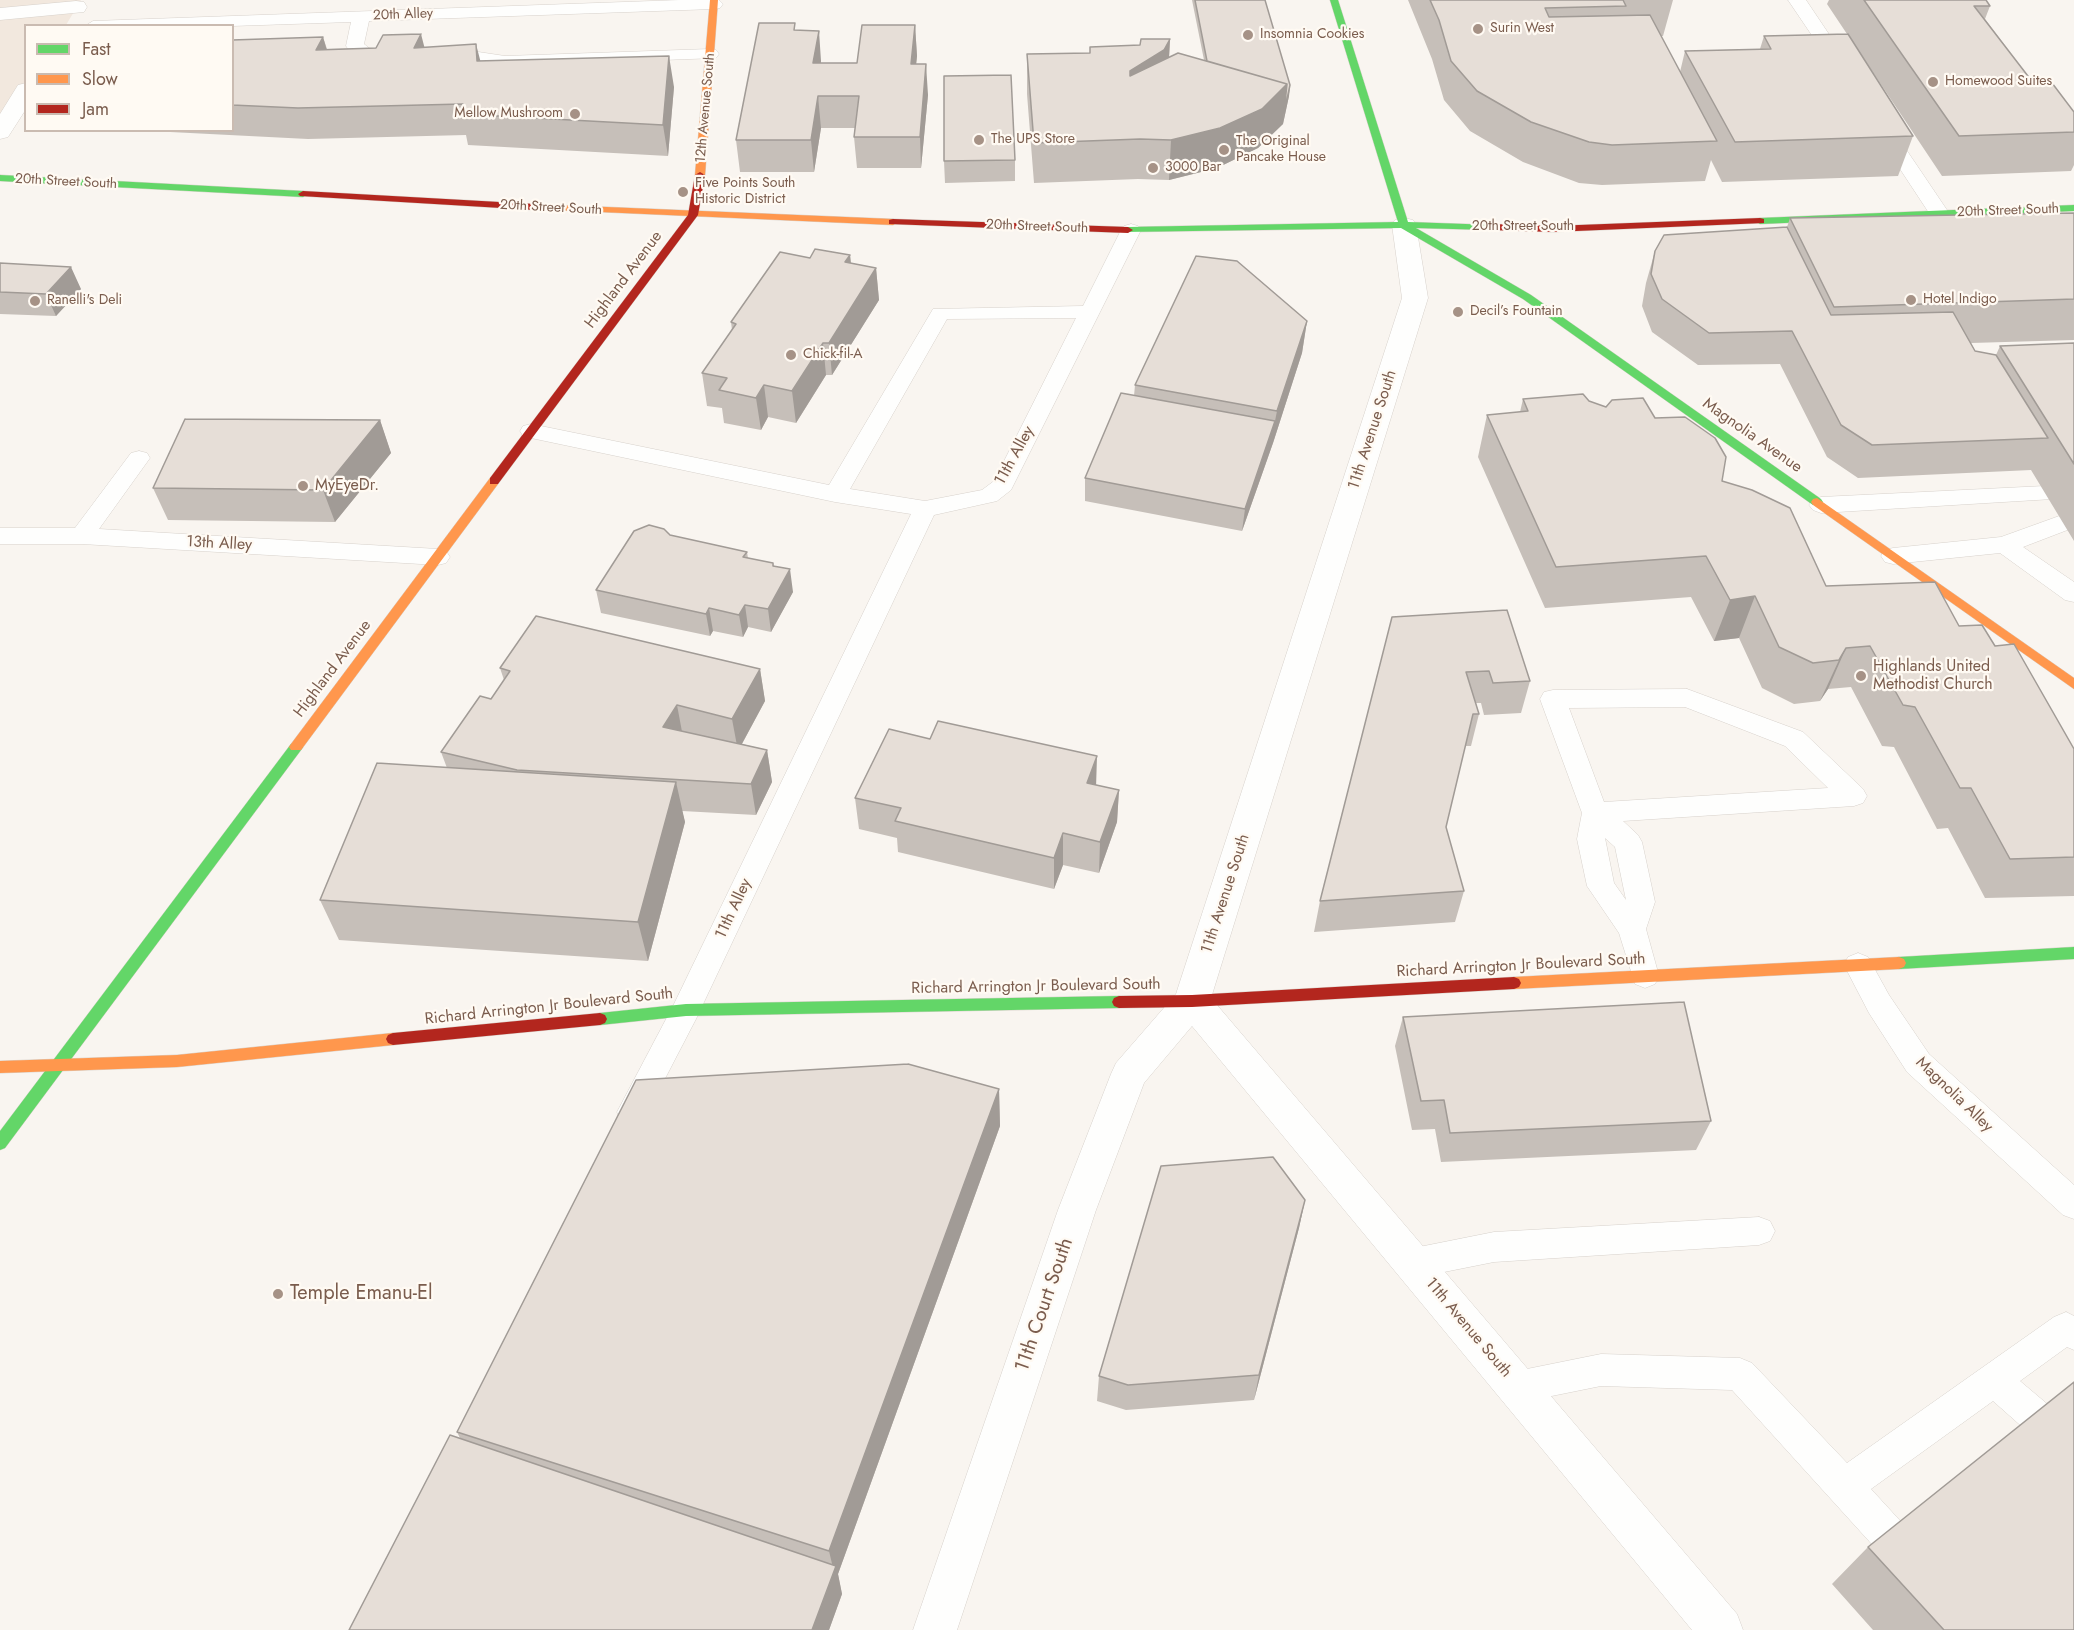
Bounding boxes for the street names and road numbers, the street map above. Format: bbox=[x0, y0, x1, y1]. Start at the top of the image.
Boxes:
street label: 20th Alley bbox=[373, 6, 433, 24]
street label: 12th Avenue South bbox=[693, 52, 719, 164]
street label: 20th Street South bbox=[15, 171, 117, 193]
street label: 20th Street South bbox=[500, 197, 602, 219]
street label: 20th Street South bbox=[1957, 201, 2059, 221]
street label: 20th Street South bbox=[986, 217, 1088, 237]
street label: 20th Street South bbox=[1472, 219, 1574, 235]
street label: Highland Avenue bbox=[581, 228, 667, 332]
street label: 11th Avenue South bbox=[1345, 368, 1401, 492]
street label: Magnolia Avenue bbox=[1699, 395, 1805, 477]
street label: 11th Alley bbox=[991, 423, 1039, 489]
street label: 13th Alley bbox=[186, 533, 252, 555]
street label: Highland Avenue bbox=[290, 617, 376, 721]
street label: 11th Avenue South bbox=[1198, 832, 1254, 956]
street label: 11th Alley bbox=[712, 876, 756, 942]
street label: Richard Arrington Jr Boulevard South bbox=[1396, 950, 1646, 982]
street label: Richard Arrington Jr Boulevard South bbox=[911, 975, 1161, 999]
street label: Richard Arrington Jr Boulevard South bbox=[424, 984, 674, 1030]
street label: Magnolia Alley bbox=[1911, 1053, 1997, 1137]
street label: 11th Court South bbox=[1011, 1235, 1079, 1375]
street label: 11th Avenue South bbox=[1421, 1274, 1515, 1382]

